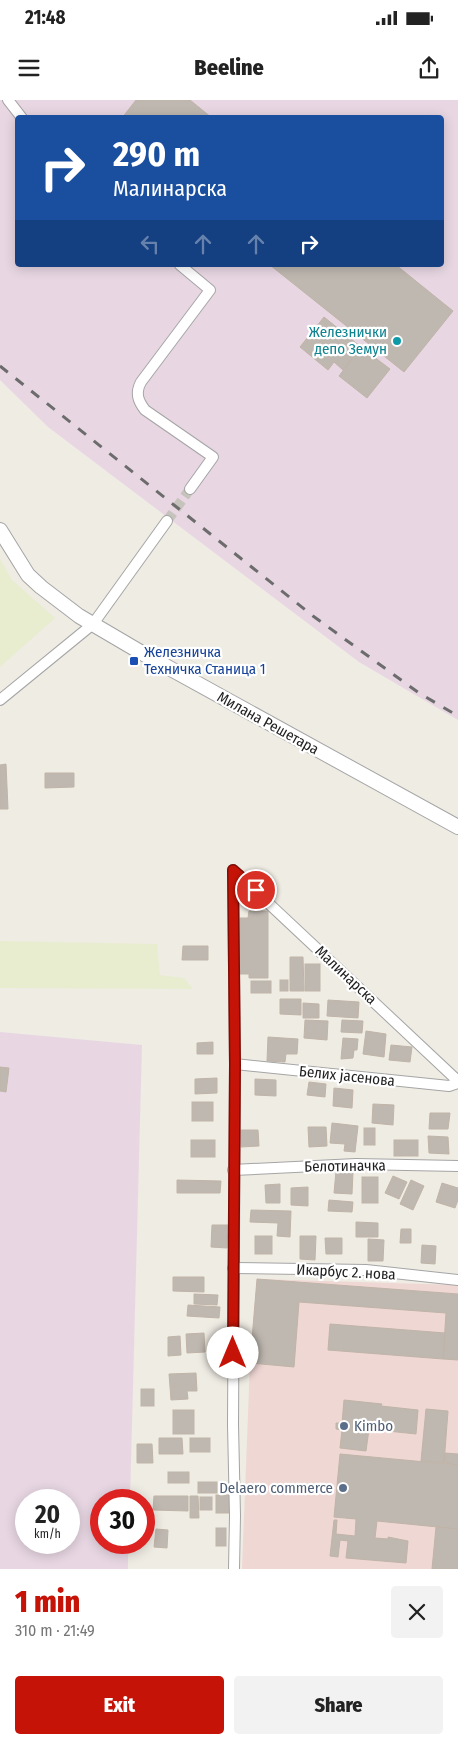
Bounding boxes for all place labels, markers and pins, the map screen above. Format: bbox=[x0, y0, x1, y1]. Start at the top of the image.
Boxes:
place label: Железнички депо Земун bbox=[309, 323, 387, 358]
marker: Железнички депо Земун bbox=[391, 335, 403, 347]
place label: Железничка Техничка Станица 1 bbox=[144, 643, 266, 678]
marker: Железничка Техничка Станица 1 bbox=[128, 655, 140, 667]
pin bbox=[235, 869, 277, 911]
place label: Kimbo bbox=[354, 1417, 393, 1435]
marker: Kimbo bbox=[338, 1420, 350, 1432]
place label: Delaero commerce bbox=[219, 1479, 333, 1497]
marker: Delaero commerce bbox=[337, 1482, 349, 1494]

